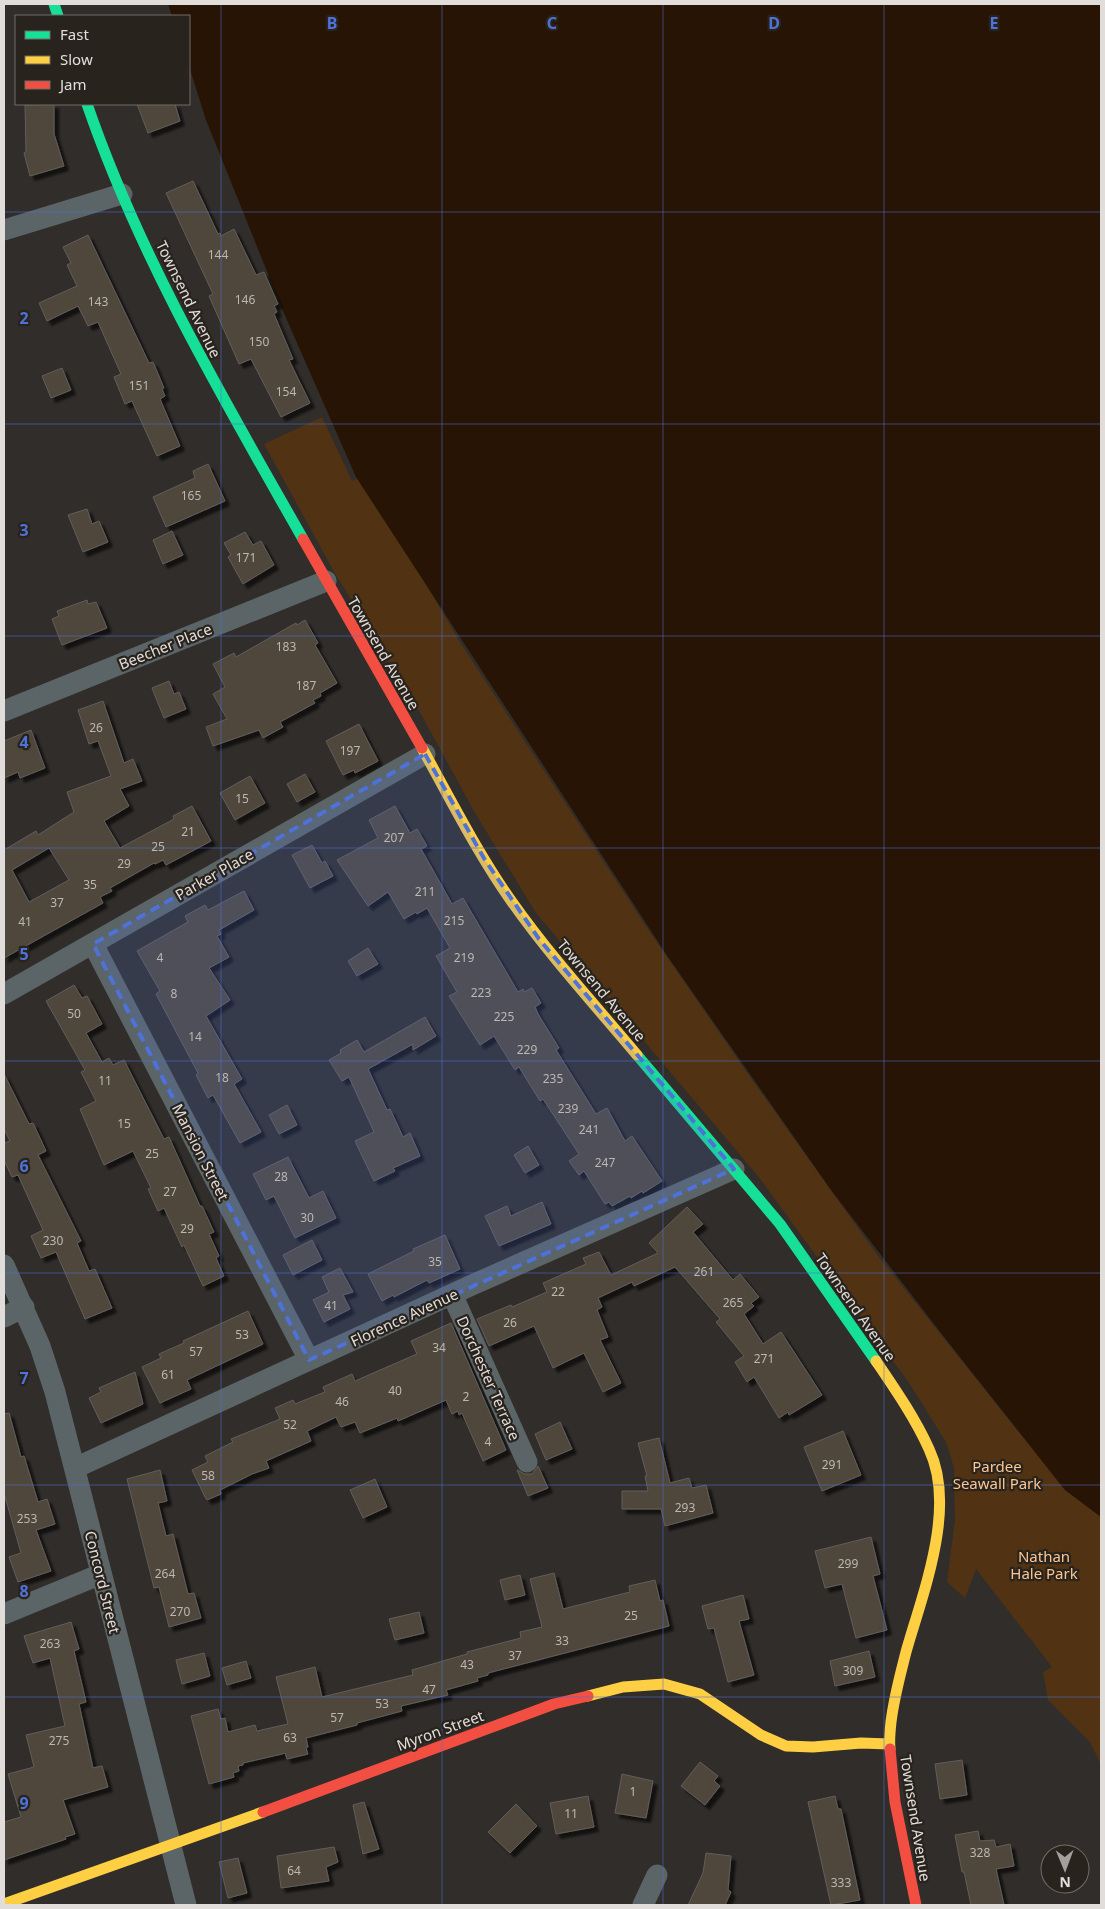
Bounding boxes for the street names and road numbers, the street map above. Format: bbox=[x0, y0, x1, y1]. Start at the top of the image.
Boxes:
street label: Townsend Avenue bbox=[152, 237, 226, 361]
street label: Townsend Avenue bbox=[343, 593, 425, 713]
street label: Beecher Place bbox=[115, 618, 215, 674]
street label: Parker Place bbox=[171, 844, 257, 904]
street label: Townsend Avenue bbox=[553, 935, 651, 1045]
street label: Mansion Street bbox=[168, 1100, 234, 1204]
street label: Townsend Avenue bbox=[811, 1249, 901, 1365]
street label: Florence Avenue bbox=[347, 1283, 461, 1351]
street label: Dorchester Terrace bbox=[453, 1313, 525, 1443]
street label: Concord Street bbox=[81, 1529, 126, 1636]
street label: Myron Street bbox=[394, 1705, 487, 1755]
street label: Townsend Avenue bbox=[896, 1753, 936, 1883]

